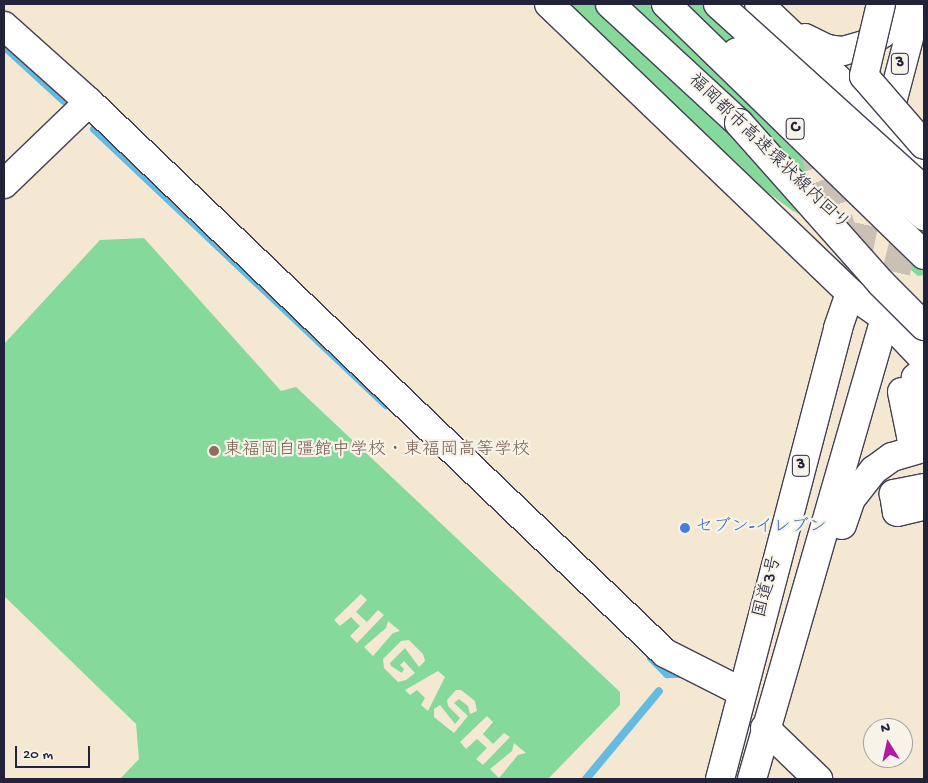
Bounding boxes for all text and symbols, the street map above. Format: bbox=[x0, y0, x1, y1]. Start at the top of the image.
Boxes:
road number: 3 bbox=[890, 51, 910, 78]
street label: 福岡都市高速環状線内回り bbox=[683, 70, 853, 236]
road number: C bbox=[785, 116, 805, 142]
place label: 東福岡自彊館中学校・東福岡高等学校 bbox=[224, 440, 530, 462]
marker: 東福岡自彊館中学校・東福岡高等学校 bbox=[208, 445, 220, 457]
road number: 3 bbox=[791, 452, 811, 480]
place label: セブン-イレブン bbox=[695, 517, 827, 539]
marker: セブン-イレブン bbox=[679, 522, 691, 534]
street label: 国道3号 bbox=[750, 554, 788, 620]
north arrow bbox=[863, 718, 913, 768]
text: N bbox=[879, 720, 891, 738]
scale bar bbox=[18, 736, 92, 768]
text: 20 m bbox=[23, 746, 53, 764]

